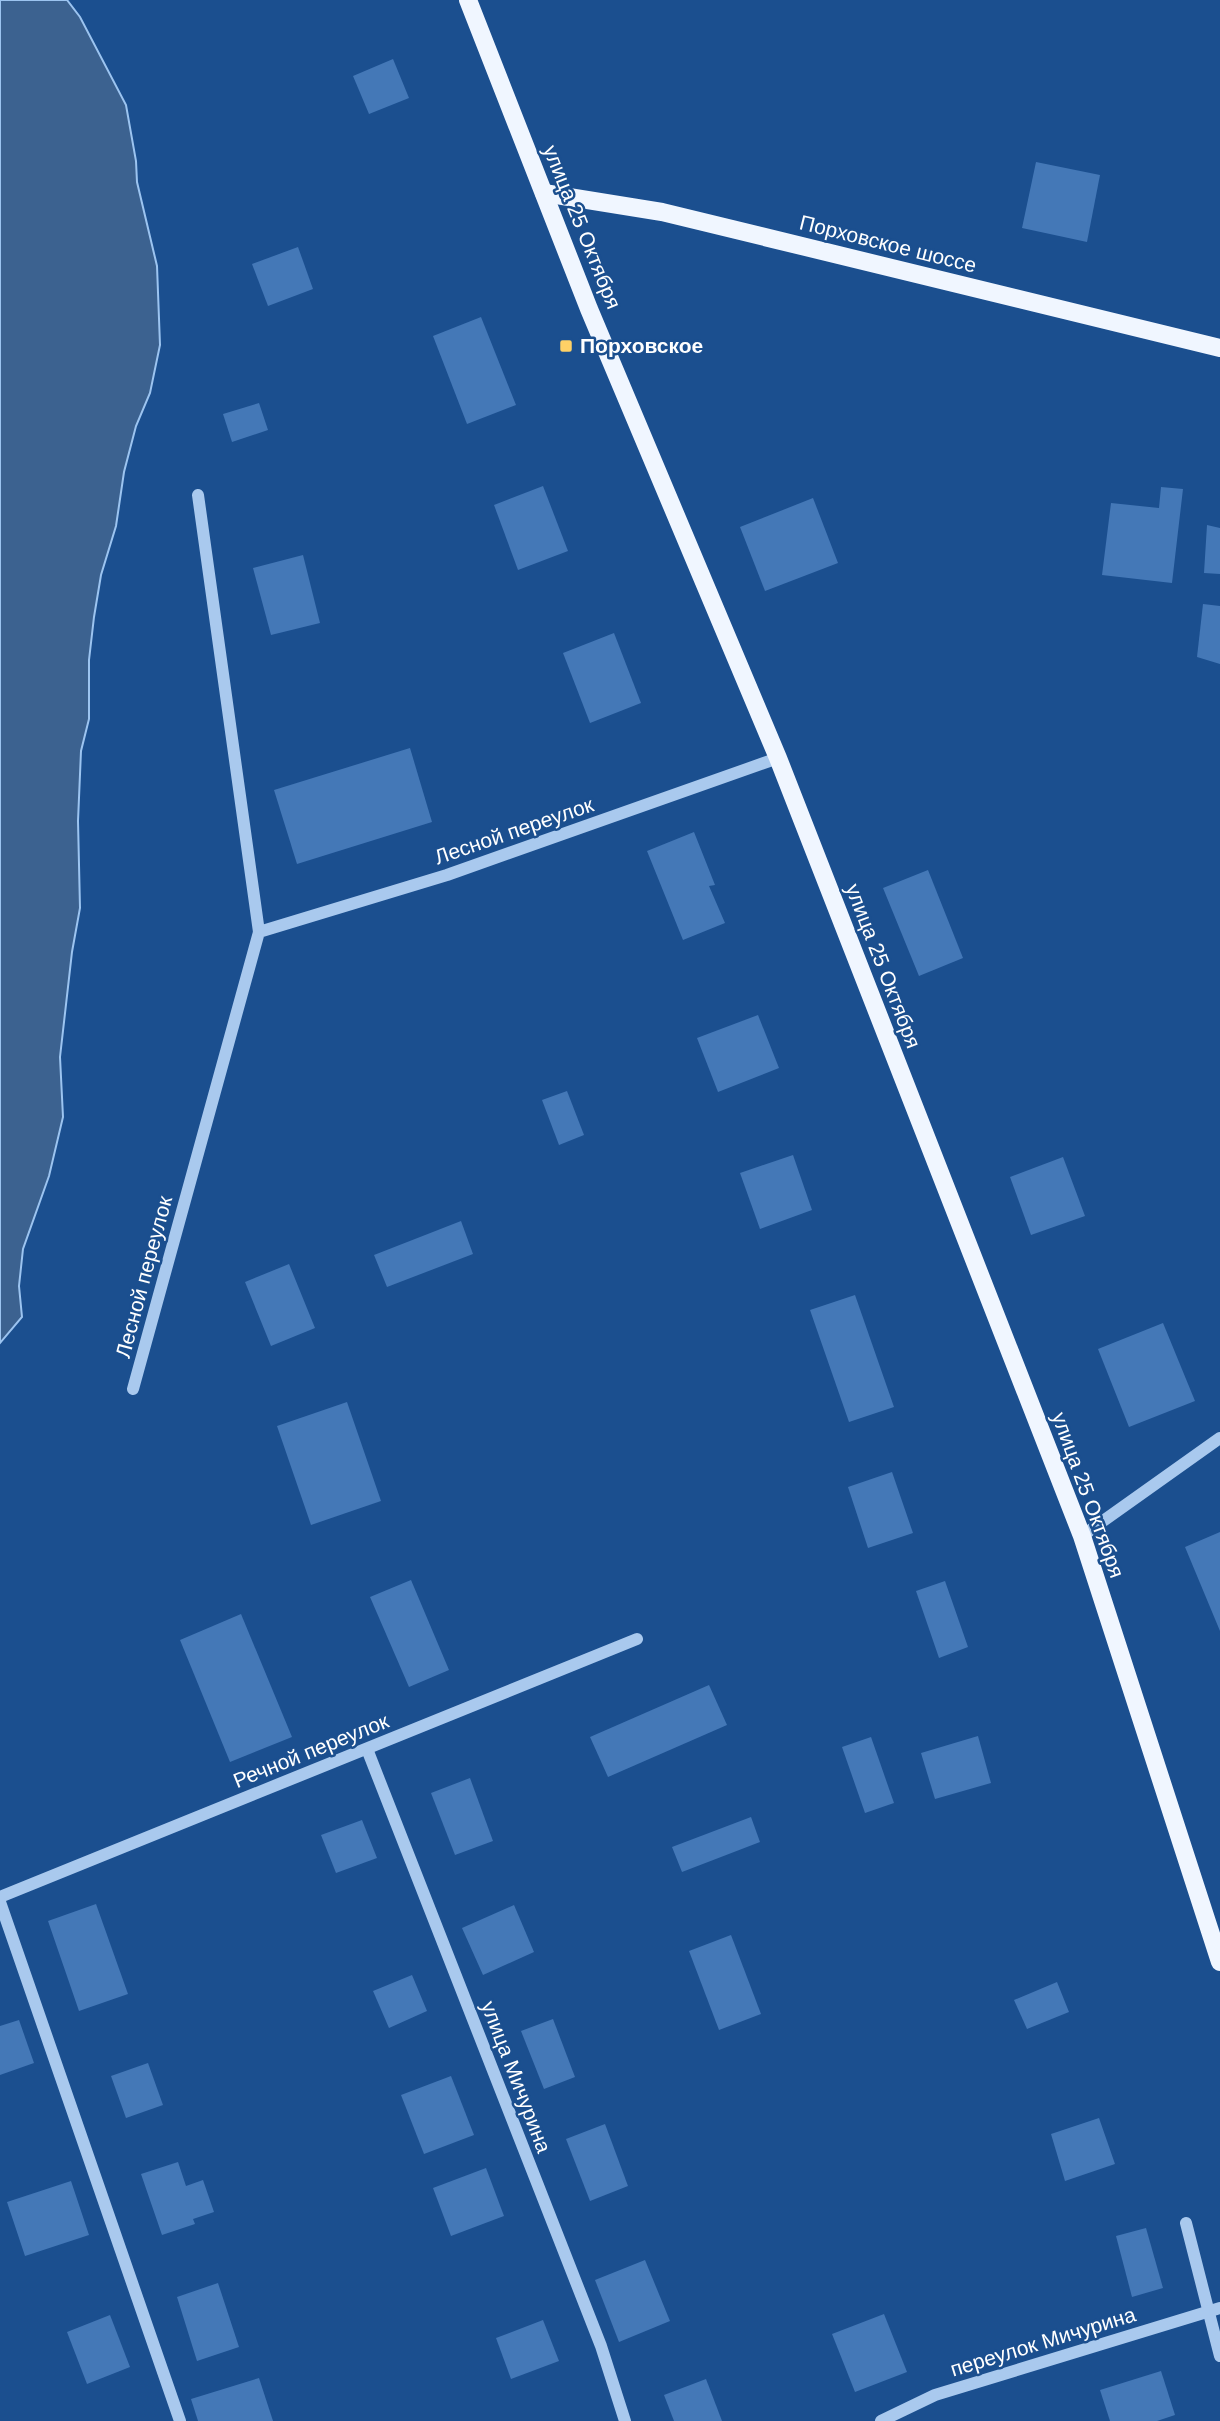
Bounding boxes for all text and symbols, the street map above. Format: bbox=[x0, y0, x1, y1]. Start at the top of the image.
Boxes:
street label: улица 25 Октября bbox=[539, 142, 626, 312]
street label: Порховское шоссе bbox=[797, 210, 979, 277]
place label: Порховское bbox=[580, 334, 703, 357]
marker: Порховское bbox=[558, 338, 574, 354]
street label: Лесной переулок bbox=[431, 792, 597, 868]
street label: улица 25 Октября bbox=[841, 880, 925, 1051]
street label: Лесной переулок bbox=[111, 1193, 176, 1360]
street label: улица 25 Октября bbox=[1048, 1409, 1129, 1581]
street label: Речной переулок bbox=[230, 1709, 393, 1792]
street label: улица Мичурина bbox=[477, 1998, 556, 2156]
street label: переулок Мичурина bbox=[947, 2302, 1139, 2381]

